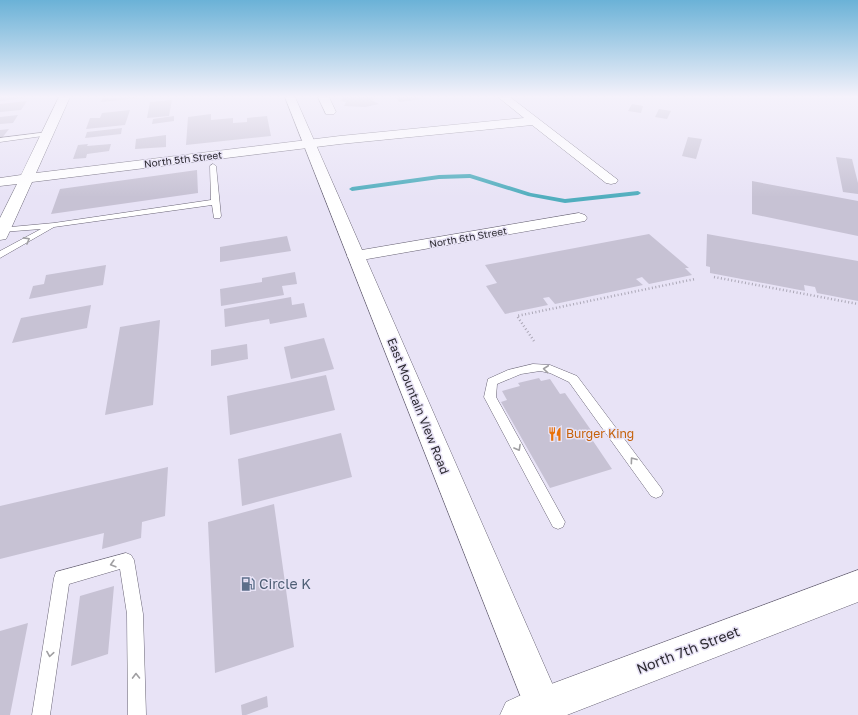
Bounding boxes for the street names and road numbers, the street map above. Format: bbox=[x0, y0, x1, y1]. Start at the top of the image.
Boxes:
street label: North 5th Street bbox=[143, 148, 223, 170]
street label: North 6th Street bbox=[428, 224, 508, 250]
street label: East Mountain View Road bbox=[384, 336, 453, 476]
street label: North 7th Street bbox=[634, 622, 742, 677]

